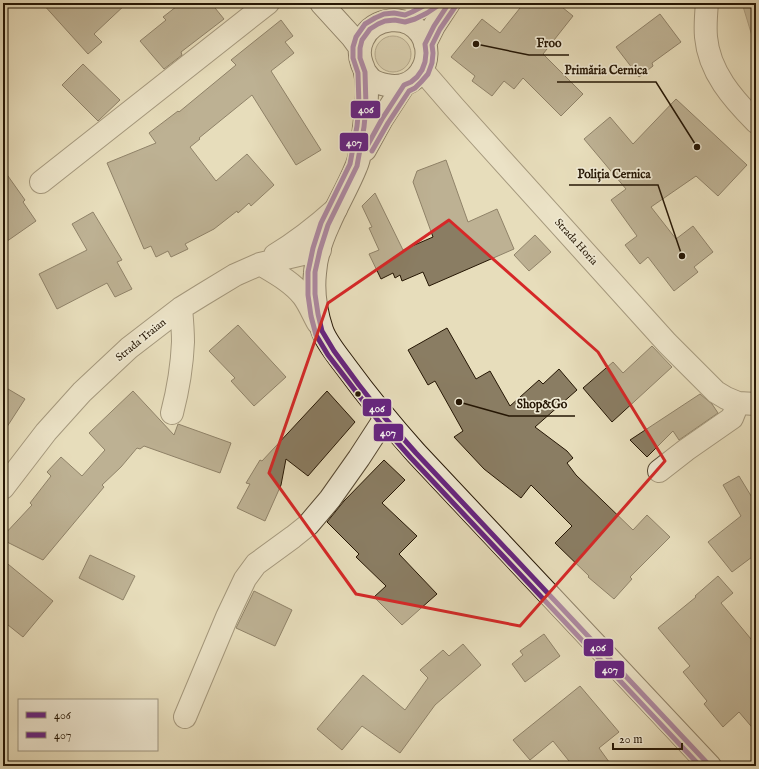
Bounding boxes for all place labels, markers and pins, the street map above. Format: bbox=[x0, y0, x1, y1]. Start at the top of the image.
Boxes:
callout: Froo bbox=[529, 31, 569, 55]
callout: Primăria Cernica bbox=[557, 58, 656, 82]
callout: Poliția Cernica bbox=[569, 161, 658, 185]
unlabelled marker bbox=[353, 389, 363, 399]
callout: Shop&Go bbox=[509, 392, 575, 416]

